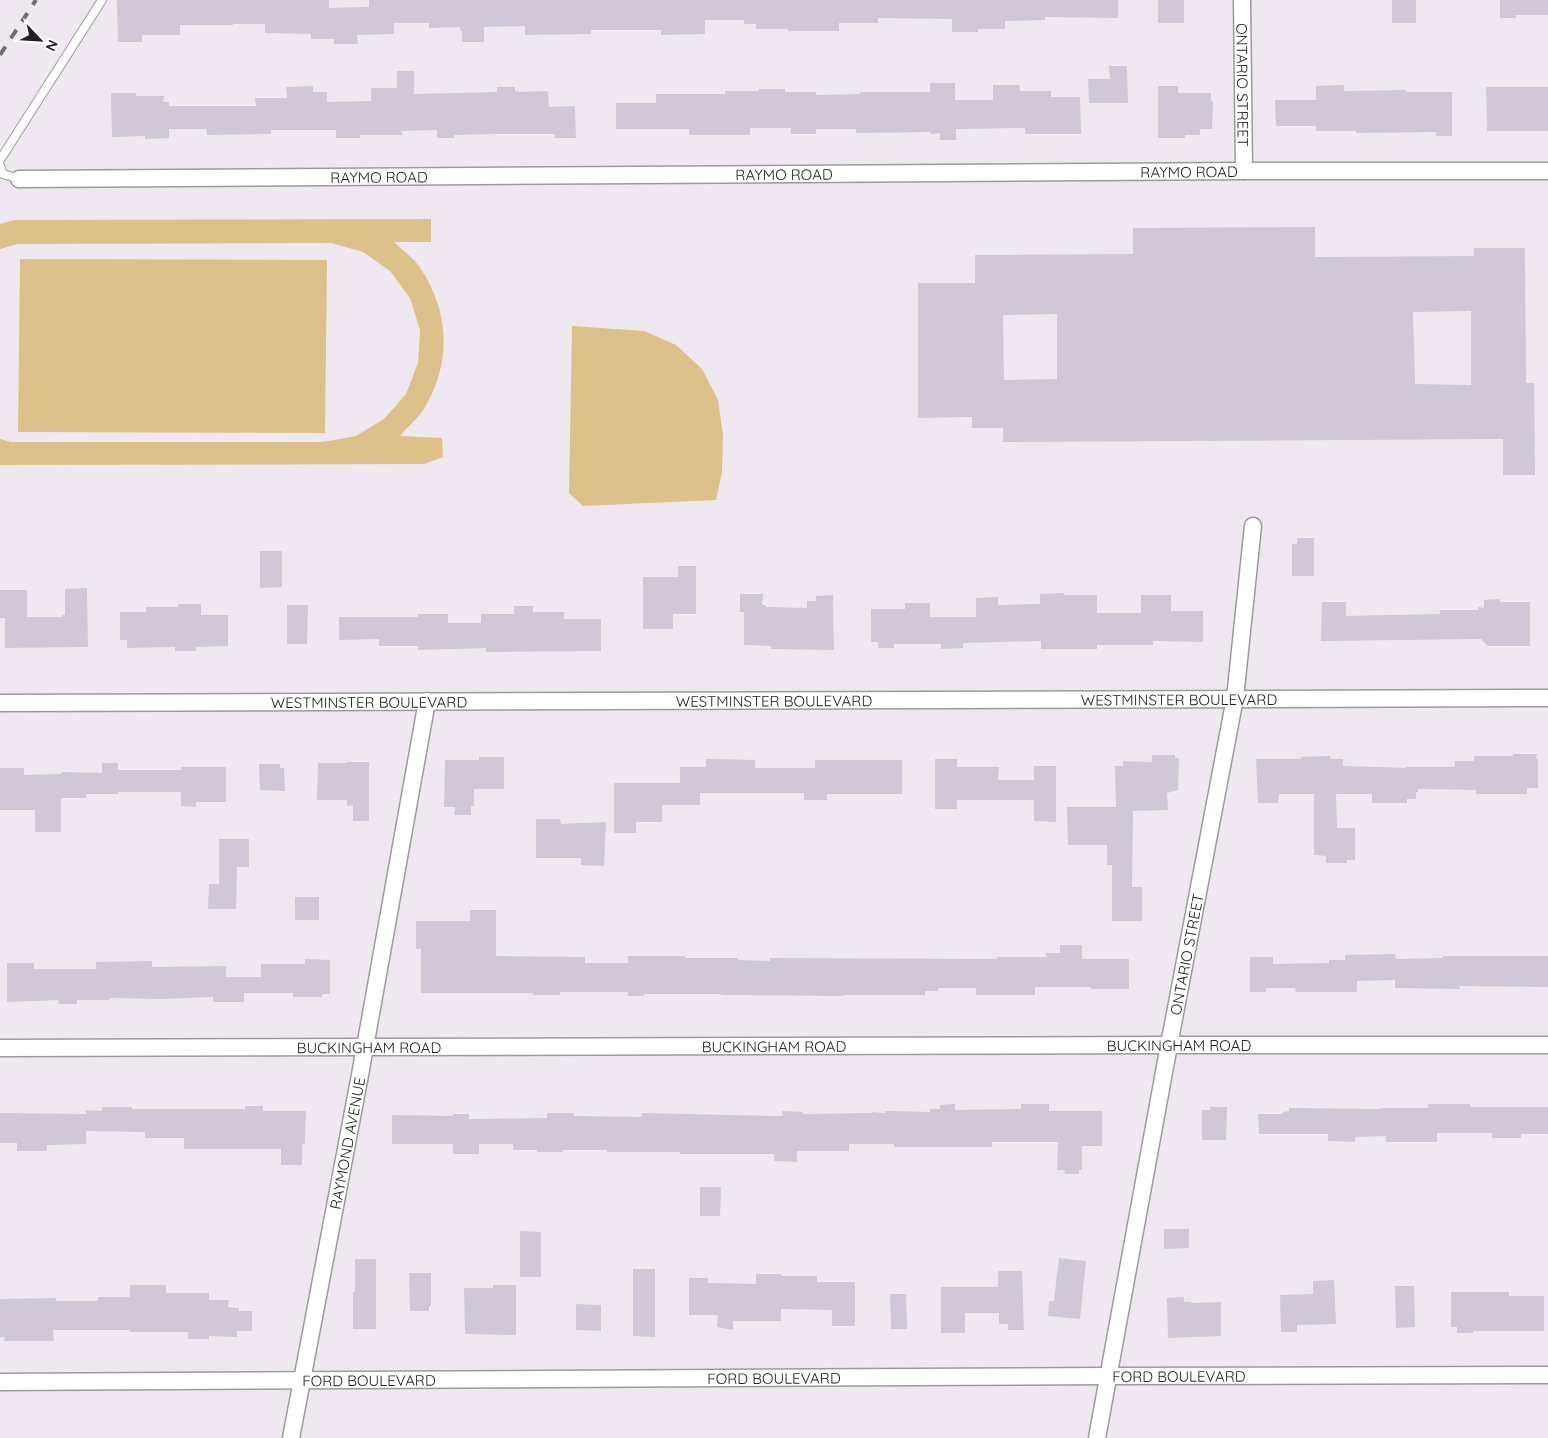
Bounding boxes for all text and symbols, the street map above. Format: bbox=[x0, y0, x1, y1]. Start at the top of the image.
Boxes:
north arrow bbox=[15, 15, 65, 65]
street label: ONTARIO STREET bbox=[1233, 23, 1253, 147]
text: N bbox=[41, 37, 62, 54]
street label: RAYMO ROAD bbox=[1140, 162, 1238, 181]
street label: RAYMO ROAD bbox=[735, 164, 833, 184]
street label: RAYMO ROAD bbox=[330, 167, 428, 186]
street label: WESTMINSTER BOULEVARD bbox=[1081, 689, 1277, 709]
street label: WESTMINSTER BOULEVARD bbox=[676, 691, 872, 710]
street label: WESTMINSTER BOULEVARD bbox=[271, 692, 467, 712]
street label: ONTARIO STREET bbox=[1165, 892, 1207, 1017]
street label: BUCKINGHAM ROAD bbox=[1107, 1035, 1251, 1055]
street label: BUCKINGHAM ROAD bbox=[702, 1036, 846, 1056]
street label: BUCKINGHAM ROAD bbox=[297, 1037, 441, 1057]
street label: RAYMOND AVENUE bbox=[325, 1076, 369, 1211]
street label: FORD BOULEVARD bbox=[1112, 1366, 1246, 1385]
street label: FORD BOULEVARD bbox=[707, 1368, 841, 1388]
street label: FORD BOULEVARD bbox=[302, 1370, 436, 1390]

